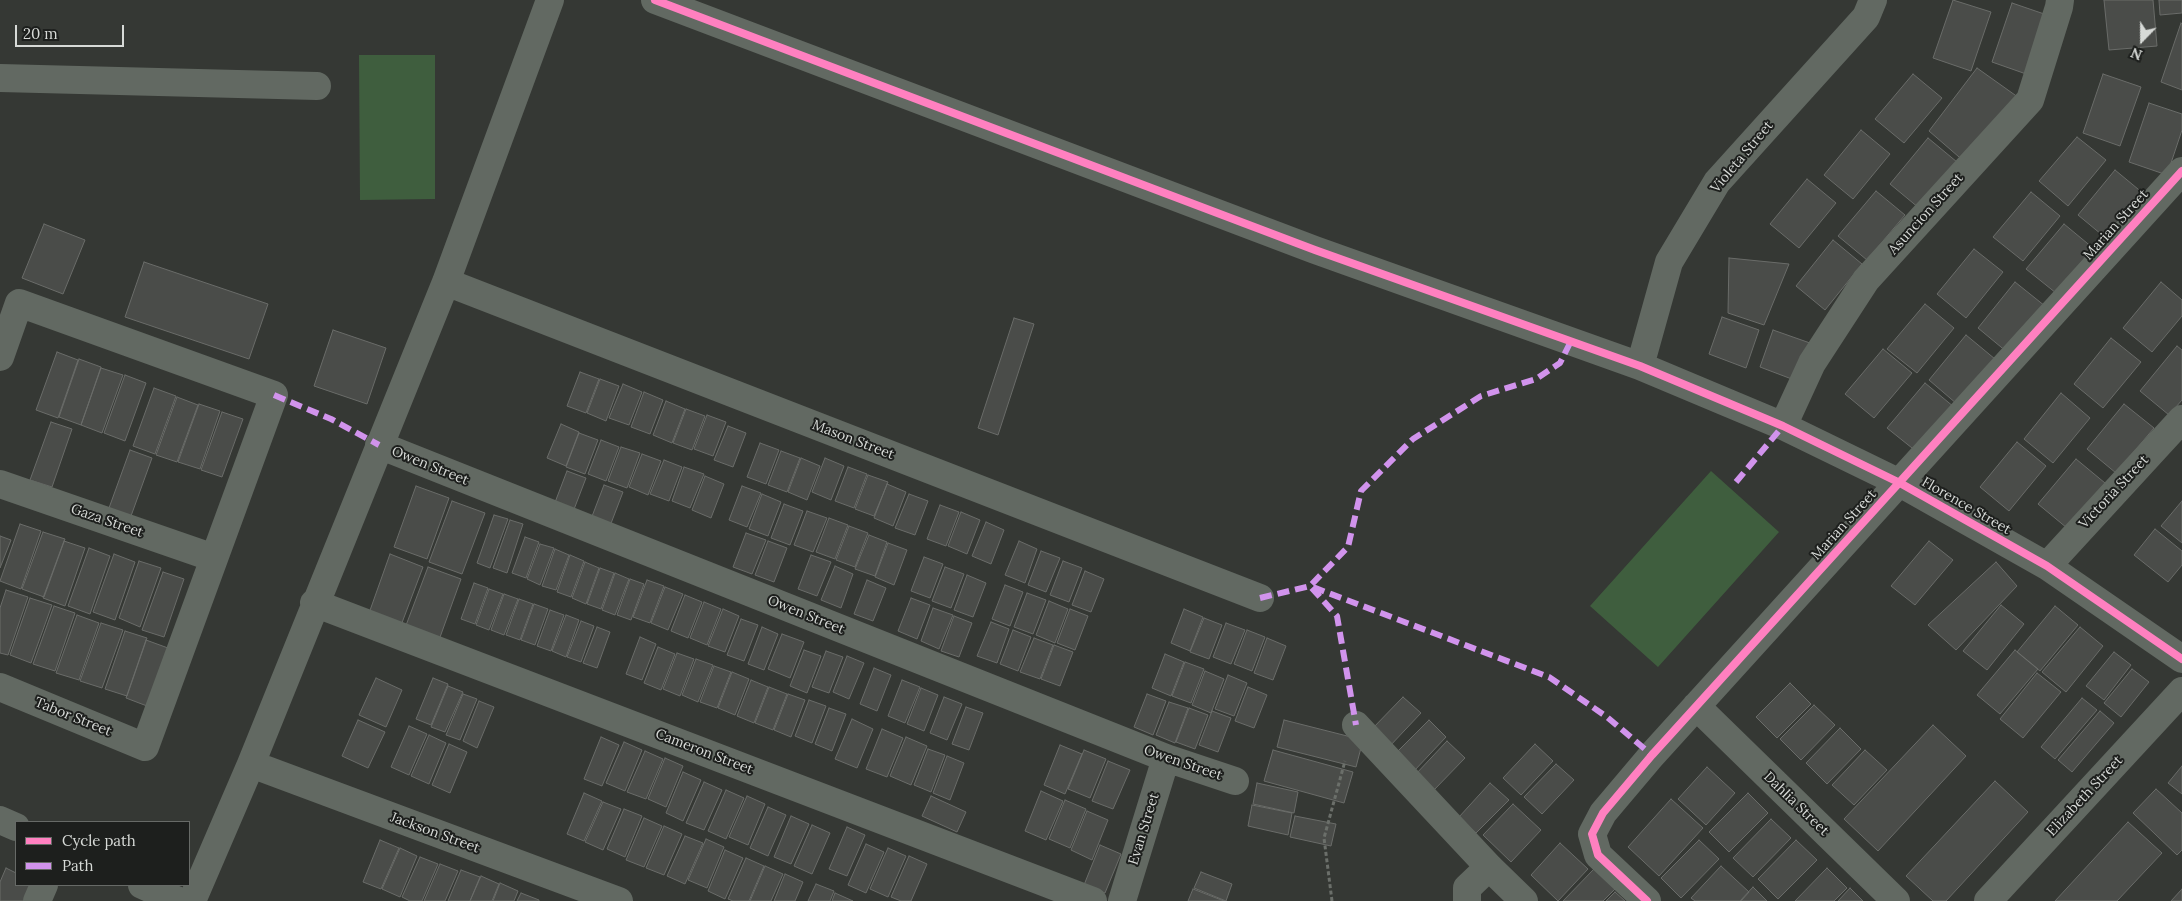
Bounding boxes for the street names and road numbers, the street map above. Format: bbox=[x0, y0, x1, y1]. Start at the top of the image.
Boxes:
street label: Violeta Street bbox=[1707, 118, 1777, 196]
street label: Asuncion Street bbox=[1885, 170, 1967, 258]
street label: Marian Street bbox=[2080, 186, 2152, 264]
street label: Mason Street bbox=[810, 417, 896, 463]
street label: Owen Street bbox=[389, 443, 471, 489]
street label: Victoria Street bbox=[2076, 452, 2152, 532]
street label: Florence Street bbox=[1918, 474, 2014, 538]
street label: Marian Street bbox=[1808, 486, 1880, 564]
street label: Gaza Street bbox=[69, 501, 145, 541]
street label: Owen Street bbox=[765, 592, 847, 638]
street label: Tabor Street bbox=[32, 694, 114, 740]
street label: Cameron Street bbox=[653, 726, 755, 778]
street label: Owen Street bbox=[1142, 742, 1224, 784]
street label: Elizabeth Street bbox=[2044, 752, 2126, 840]
street label: Dahlia Street bbox=[1760, 769, 1832, 839]
street label: Evan Street bbox=[1125, 791, 1163, 867]
street label: Jackson Street bbox=[388, 809, 482, 857]

